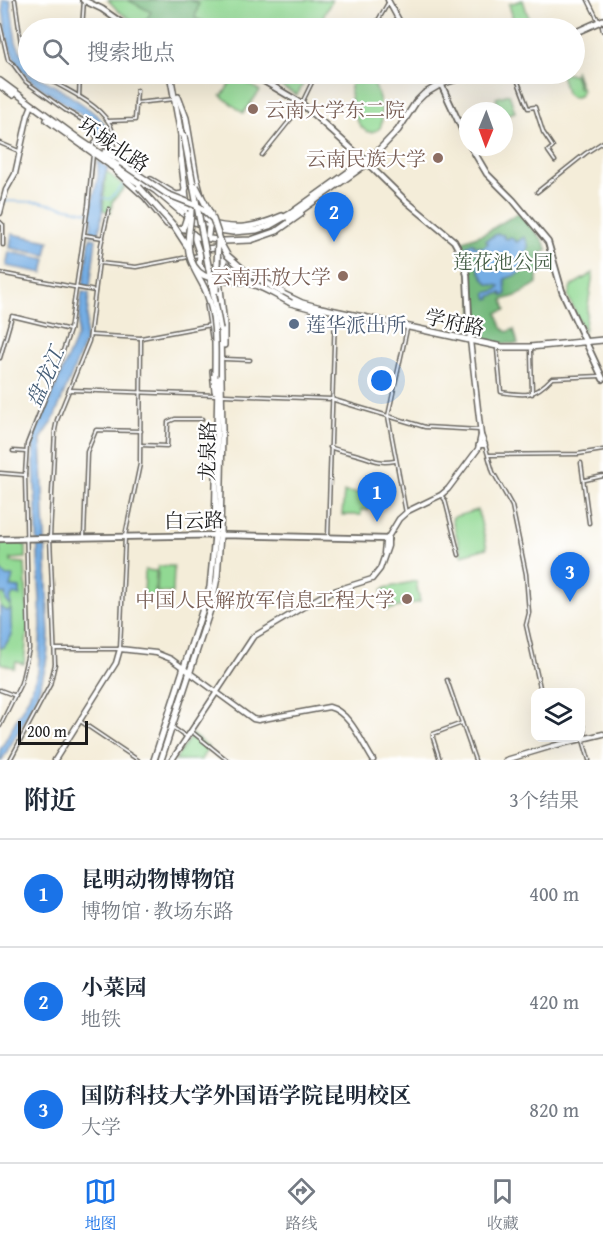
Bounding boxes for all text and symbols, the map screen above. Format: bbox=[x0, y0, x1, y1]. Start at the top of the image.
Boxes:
search box bbox=[18, 18, 585, 84]
icon: search bbox=[39, 35, 72, 68]
text: 搜索地点 bbox=[87, 36, 175, 68]
place label: 云南大学东二院 bbox=[265, 95, 405, 124]
marker: 云南大学东二院 bbox=[246, 102, 260, 116]
north arrow bbox=[459, 102, 513, 156]
street label: 环城北路 bbox=[73, 110, 155, 178]
place label: 云南民族大学 bbox=[306, 144, 426, 173]
marker: 云南民族大学 bbox=[431, 151, 445, 165]
pin: 2 bbox=[314, 192, 354, 242]
park label: 莲花池公园 bbox=[453, 247, 553, 276]
place label: 云南开放大学 bbox=[211, 262, 331, 291]
marker: 云南开放大学 bbox=[336, 269, 350, 283]
street label: 学府路 bbox=[423, 302, 487, 342]
place label: 莲华派出所 bbox=[306, 310, 406, 339]
marker: 莲华派出所 bbox=[287, 317, 301, 331]
water label: 盘龙江 bbox=[18, 339, 73, 412]
your location bbox=[367, 366, 396, 395]
street label: 龙泉路 bbox=[192, 421, 222, 481]
pin: 1 bbox=[358, 472, 397, 522]
street label: 白云路 bbox=[164, 505, 224, 535]
pin: 3 bbox=[550, 552, 590, 602]
place label: 中国人民解放军信息工程大学 bbox=[135, 585, 395, 614]
marker: 中国人民解放军信息工程大学 bbox=[400, 592, 414, 606]
map controls bbox=[531, 688, 585, 742]
button: layers bbox=[531, 688, 585, 742]
scale bar bbox=[18, 718, 88, 746]
text: 200 m bbox=[27, 719, 67, 743]
text: 附近 bbox=[24, 780, 76, 819]
text: 3个结果 bbox=[509, 785, 579, 814]
text: 昆明动物博物馆 bbox=[81, 863, 235, 895]
text: 1 bbox=[38, 879, 49, 908]
text: 400 m bbox=[529, 879, 579, 908]
text: 博物馆 · 教场东路 bbox=[81, 896, 233, 925]
text: 小菜园 bbox=[81, 971, 147, 1003]
text: 2 bbox=[38, 987, 49, 1016]
text: 420 m bbox=[529, 987, 579, 1016]
text: 地铁 bbox=[81, 1004, 121, 1033]
text: 国防科技大学外国语学院昆明校区 bbox=[81, 1079, 411, 1111]
text: 3 bbox=[38, 1095, 49, 1124]
text: 820 m bbox=[529, 1095, 579, 1124]
text: 大学 bbox=[81, 1112, 121, 1141]
tab: 地图 bbox=[84, 1175, 117, 1235]
tab: 路线 bbox=[285, 1175, 318, 1235]
tab: 收藏 bbox=[486, 1175, 519, 1235]

